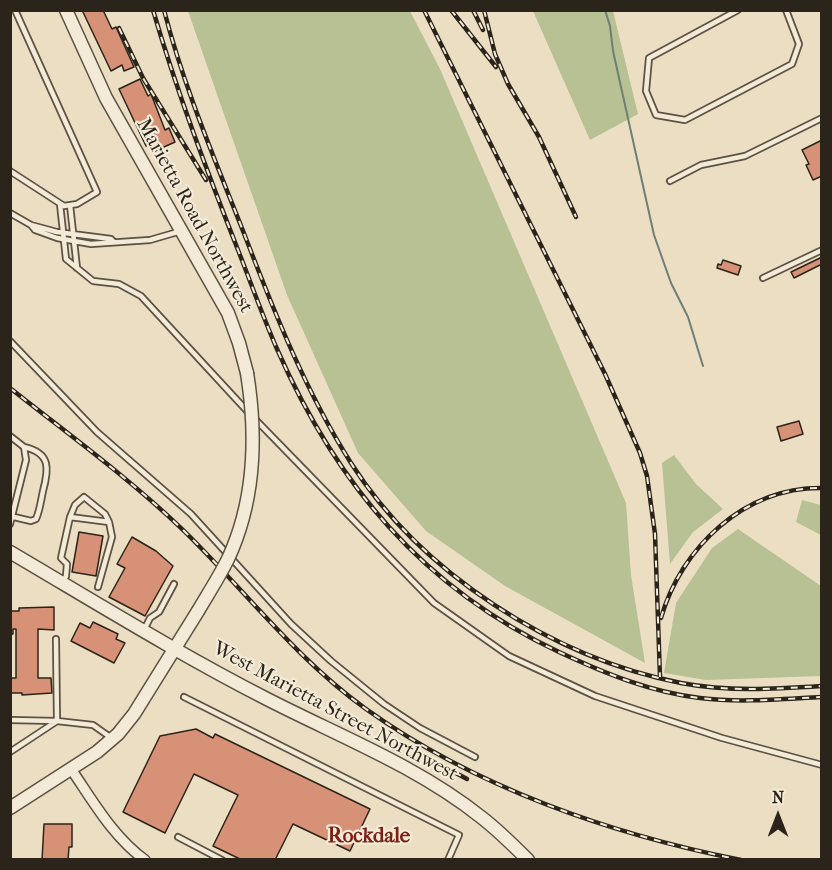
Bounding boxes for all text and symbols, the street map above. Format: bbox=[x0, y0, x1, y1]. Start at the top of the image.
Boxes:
street label: Marietta Road Northwest bbox=[131, 115, 257, 317]
street label: West Marietta Street Northwest bbox=[208, 637, 462, 787]
north arrow bbox=[748, 786, 808, 846]
text: N bbox=[772, 788, 784, 807]
district label: Rockdale bbox=[328, 824, 410, 850]

